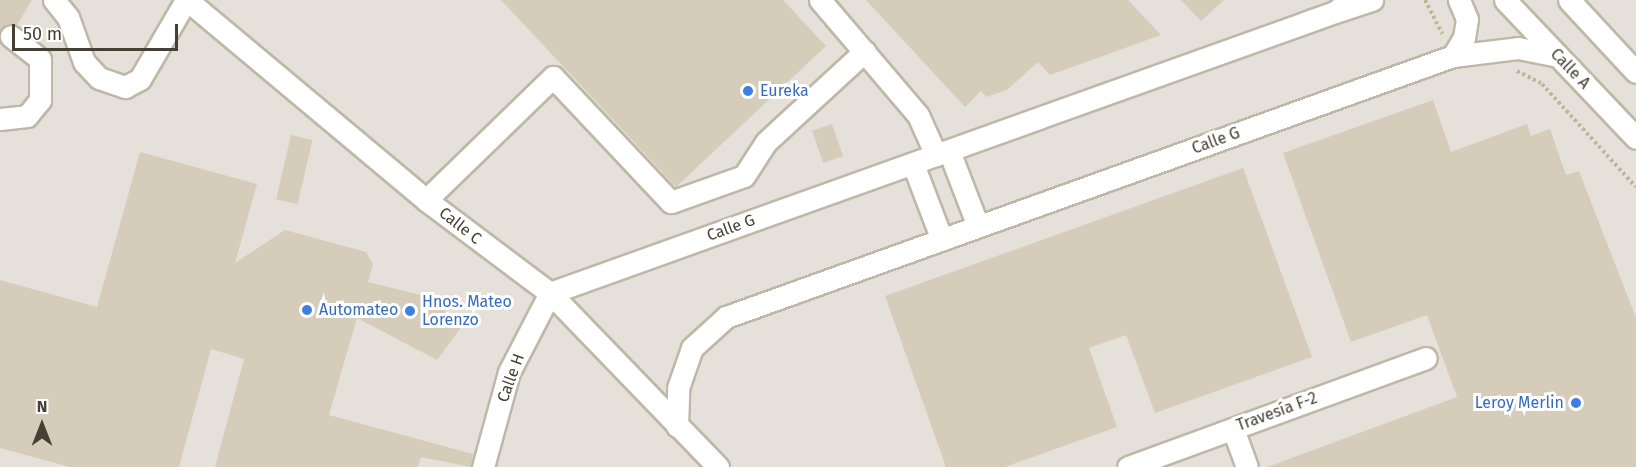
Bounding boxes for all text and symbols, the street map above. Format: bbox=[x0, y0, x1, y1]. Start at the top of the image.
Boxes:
scale bar bbox=[15, 12, 182, 50]
text: 50 m bbox=[23, 23, 62, 45]
street label: Calle A bbox=[1546, 45, 1594, 93]
place label: Eureka bbox=[760, 81, 809, 101]
marker: Eureka bbox=[741, 84, 755, 98]
street label: Calle G bbox=[1189, 123, 1243, 159]
street label: Calle C bbox=[435, 203, 485, 249]
street label: Calle G bbox=[704, 210, 758, 246]
place label: Hnos. Mateo Lorenzo bbox=[422, 292, 512, 330]
place label: Automateo bbox=[319, 300, 398, 320]
marker: Automateo bbox=[300, 303, 314, 317]
marker: Hnos. Mateo Lorenzo bbox=[403, 304, 417, 318]
street label: Calle H bbox=[493, 351, 529, 405]
street label: Travesía F-2 bbox=[1234, 389, 1320, 435]
place label: Leroy Merlin bbox=[1475, 393, 1564, 413]
north arrow bbox=[12, 395, 72, 455]
marker: Leroy Merlin bbox=[1569, 396, 1583, 410]
text: N bbox=[37, 397, 47, 416]

